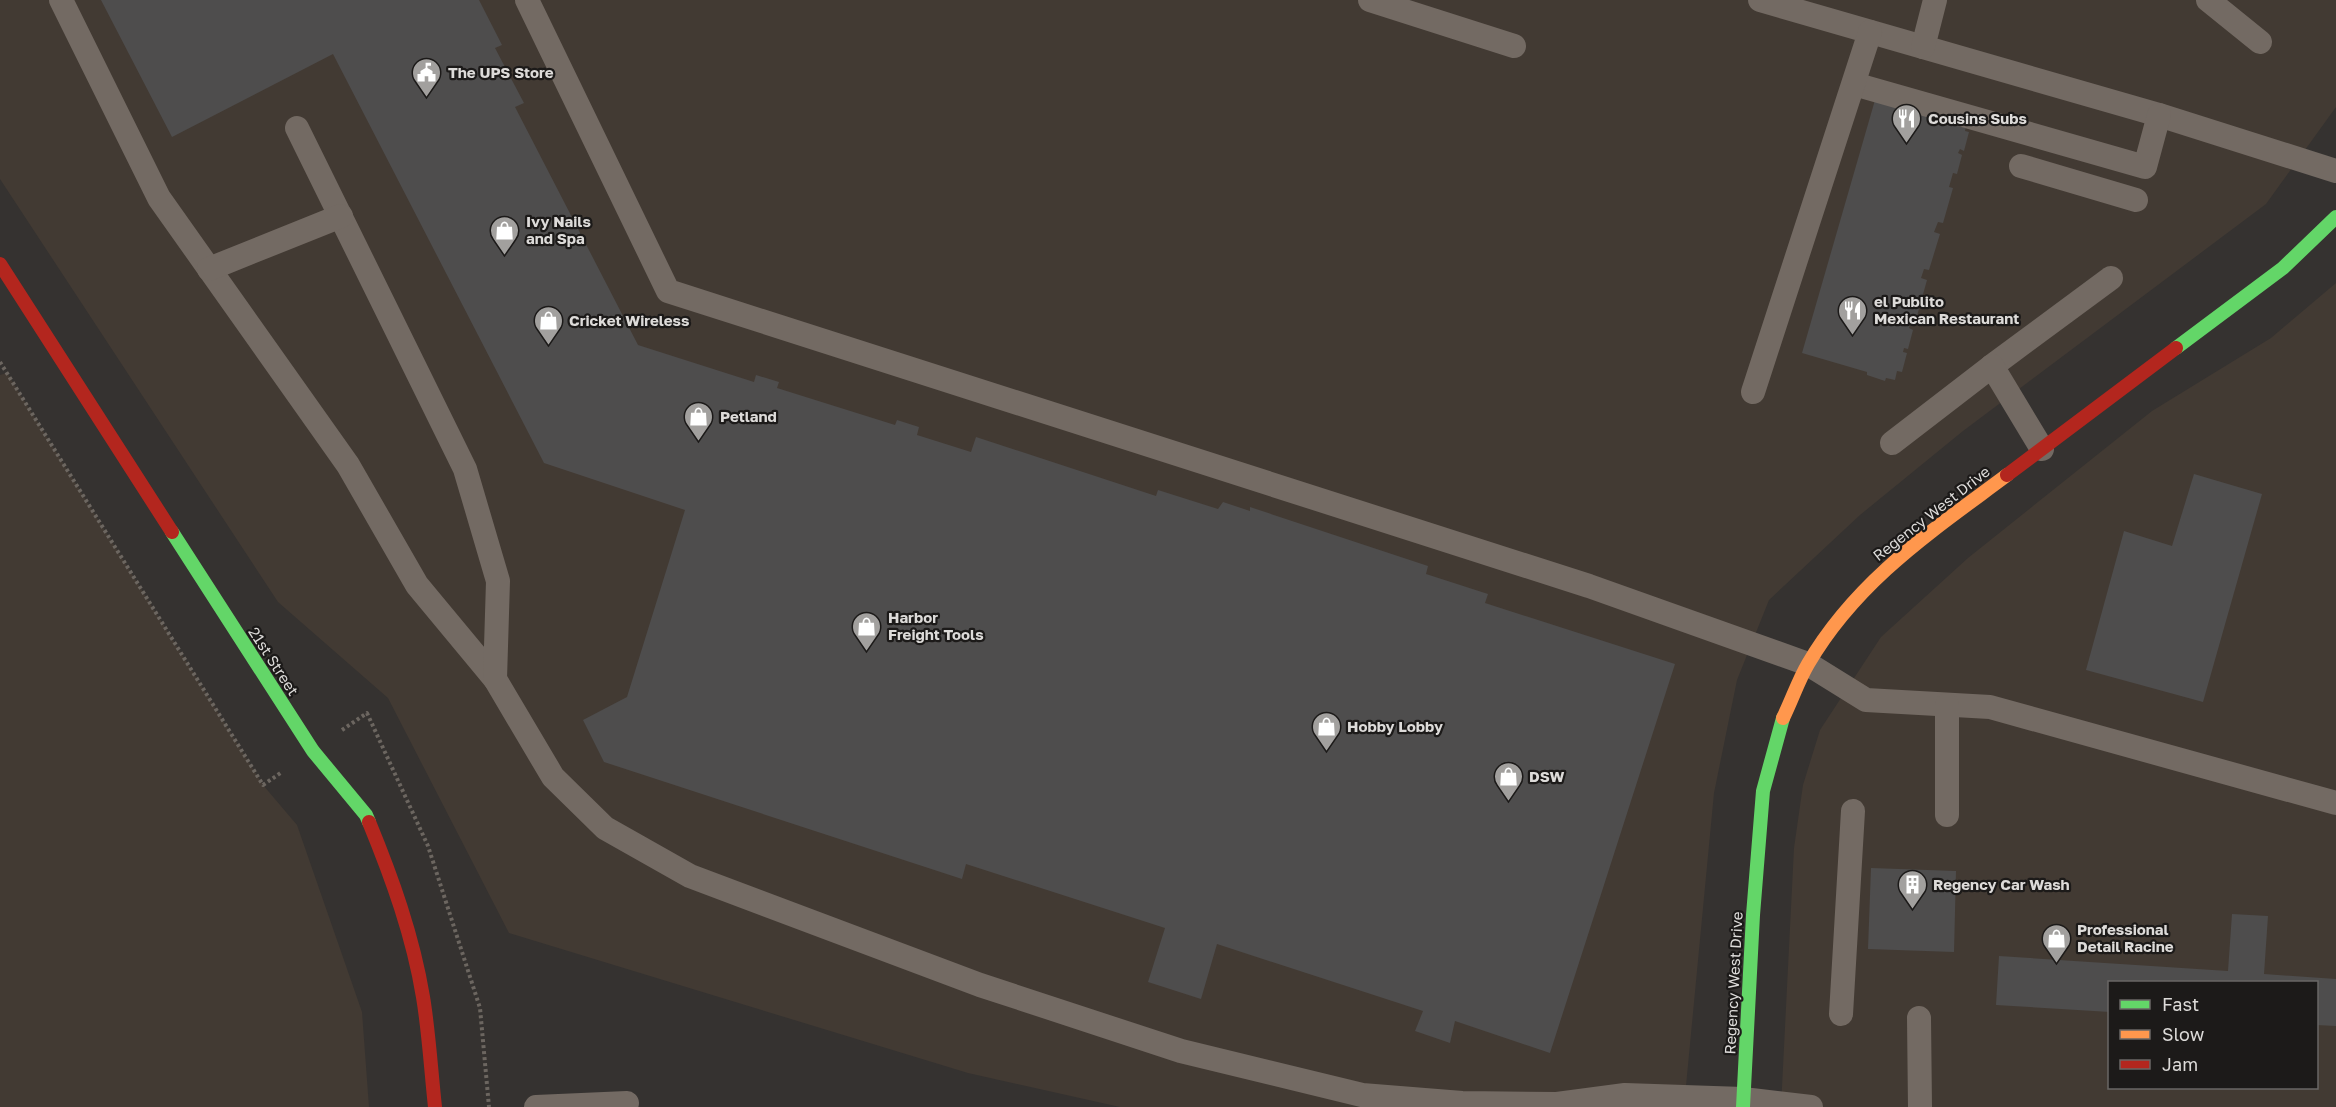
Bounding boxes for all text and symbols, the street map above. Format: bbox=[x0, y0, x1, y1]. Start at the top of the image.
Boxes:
public building icon: The UPS Store bbox=[411, 56, 443, 98]
place label: The UPS Store bbox=[448, 63, 554, 81]
restaurant icon: Cousins Subs bbox=[1891, 102, 1923, 144]
place label: Cousins Subs bbox=[1928, 109, 2027, 127]
place label: Ivy Nails and Spa bbox=[526, 212, 591, 247]
shop icon: Ivy Nails and Spa bbox=[489, 214, 521, 256]
place label: el Publito Mexican Restaurant bbox=[1874, 292, 2019, 327]
restaurant icon: el Publito Mexican Restaurant bbox=[1837, 294, 1869, 336]
shop icon: Cricket Wireless bbox=[532, 304, 564, 346]
place label: Cricket Wireless bbox=[569, 311, 689, 329]
shop icon: Petland bbox=[683, 400, 715, 442]
place label: Petland bbox=[720, 407, 777, 425]
street label: Regency West Drive bbox=[1869, 462, 1993, 564]
place label: Harbor Freight Tools bbox=[888, 608, 984, 643]
shop icon: Harbor Freight Tools bbox=[851, 610, 883, 652]
street label: 21st Street bbox=[245, 623, 303, 699]
shop icon: Hobby Lobby bbox=[1310, 710, 1342, 752]
place label: Hobby Lobby bbox=[1347, 717, 1443, 735]
shop icon: DSW bbox=[1492, 760, 1524, 802]
place label: DSW bbox=[1529, 767, 1565, 785]
building icon: Regency Car Wash bbox=[1896, 868, 1928, 910]
place label: Regency Car Wash bbox=[1933, 875, 2070, 893]
street label: Regency West Drive bbox=[1720, 911, 1746, 1055]
place label: Professional Detail Racine bbox=[2077, 920, 2174, 955]
shop icon: Professional Detail Racine bbox=[2040, 922, 2072, 964]
legend bbox=[2108, 981, 2318, 1089]
text: Fast bbox=[2162, 993, 2199, 1015]
text: Slow bbox=[2162, 1023, 2205, 1045]
text: Jam bbox=[2162, 1053, 2198, 1075]

